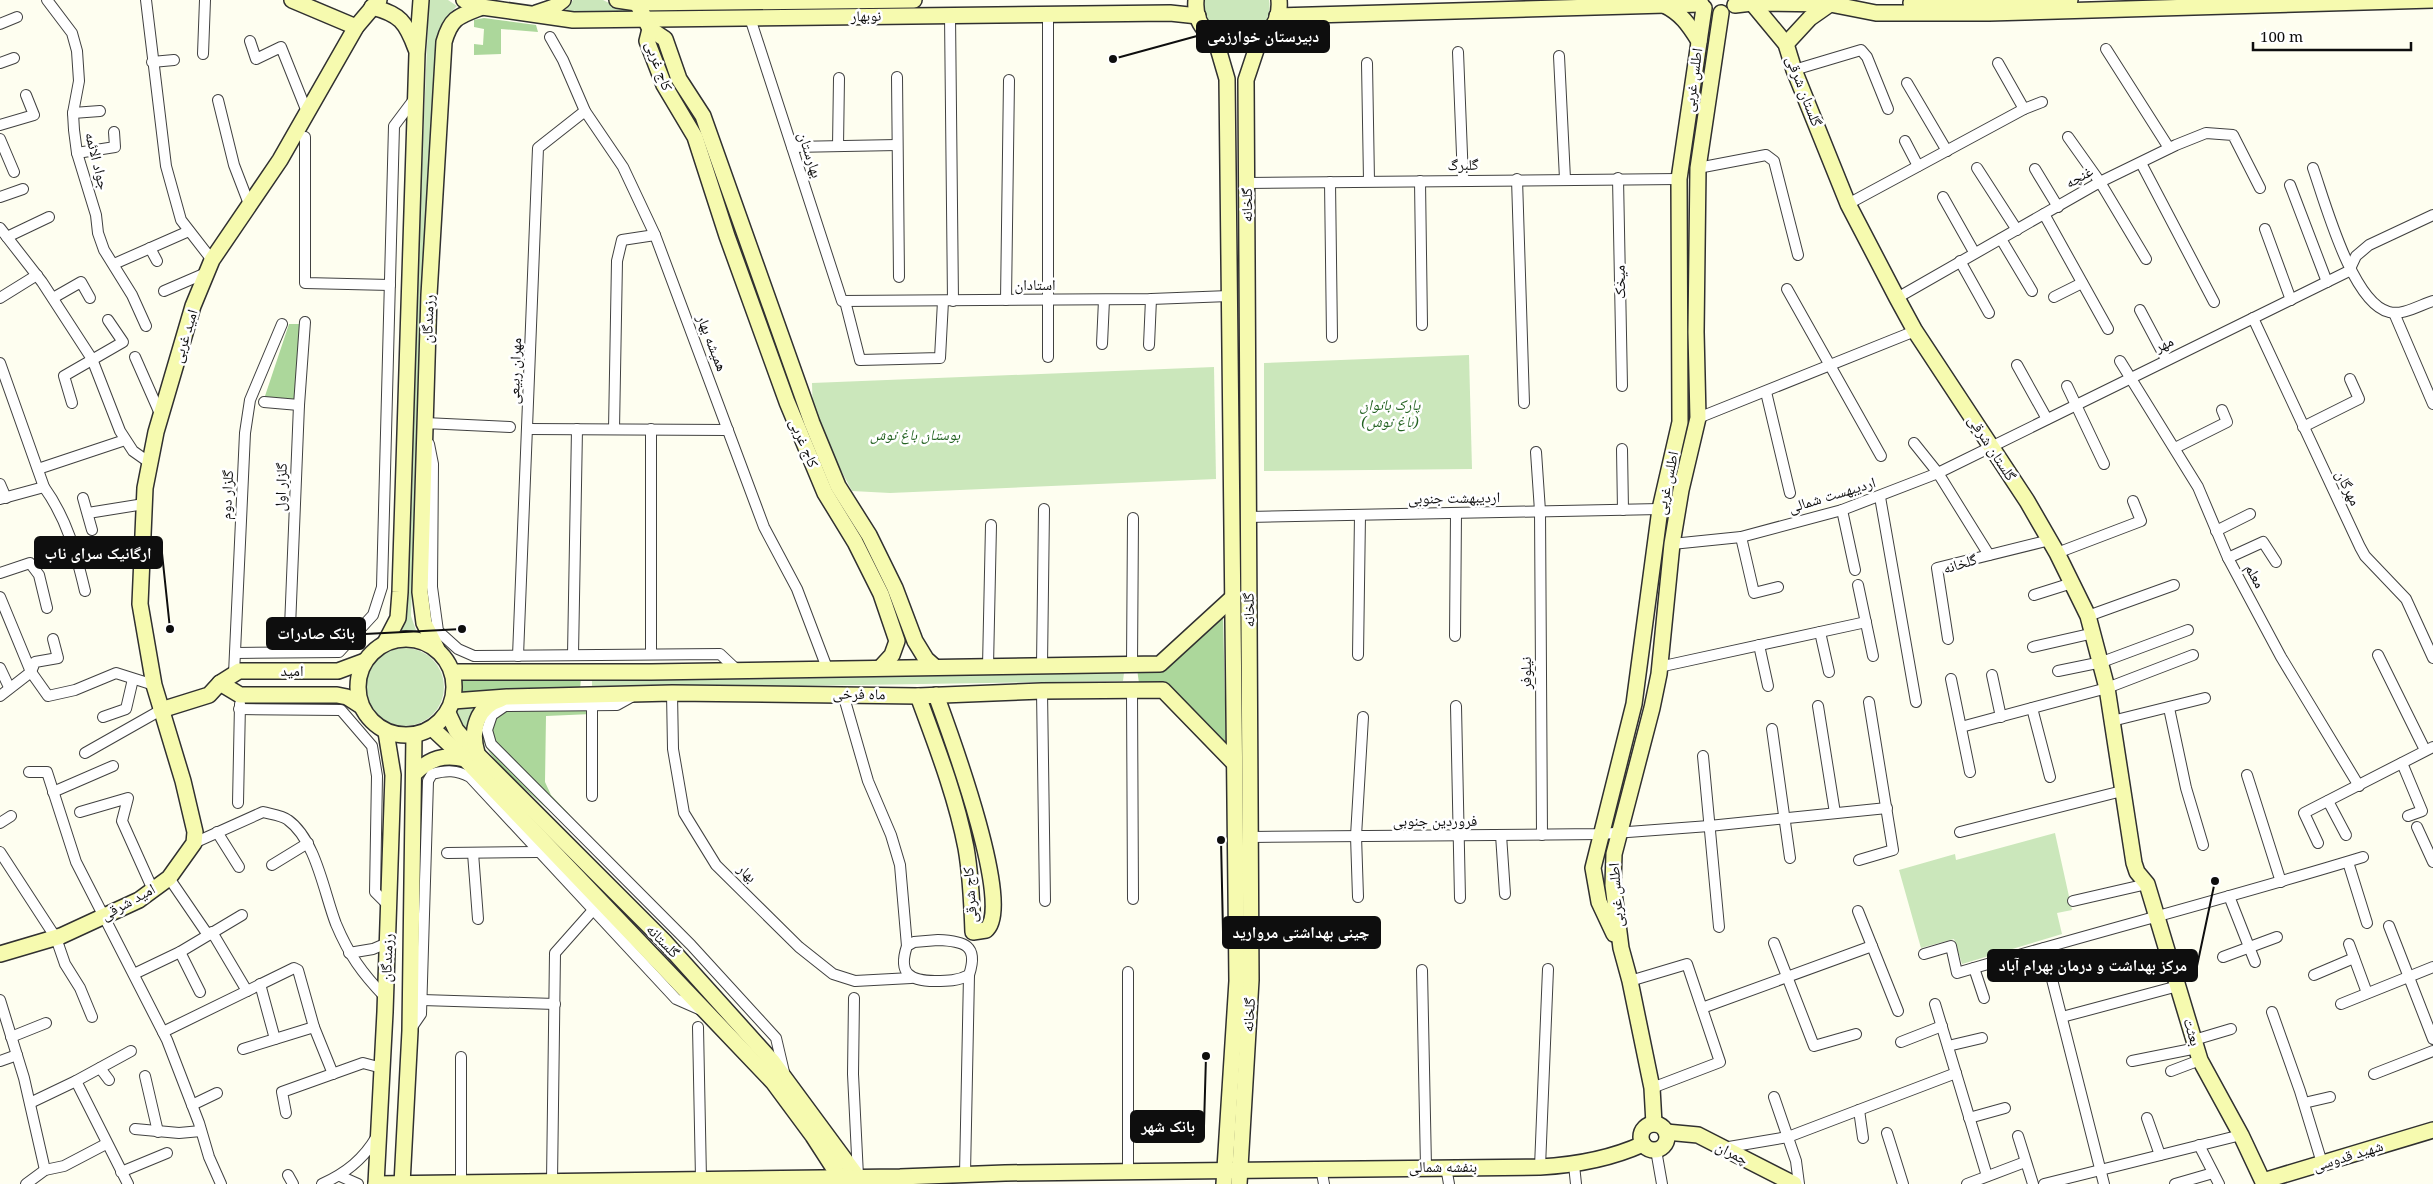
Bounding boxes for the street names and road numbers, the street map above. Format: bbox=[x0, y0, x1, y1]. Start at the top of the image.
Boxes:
street label: نوبهار bbox=[850, 5, 881, 25]
street label: کاج غربی bbox=[641, 38, 678, 94]
street label: اطلس غربی bbox=[1678, 47, 1707, 113]
street label: گلستان شرقی bbox=[1781, 52, 1828, 130]
street label: بهارستان bbox=[793, 129, 828, 181]
street label: جواد الائمه bbox=[81, 130, 115, 192]
street label: گلبرگ bbox=[1447, 154, 1479, 174]
street label: غنچه bbox=[2061, 160, 2096, 192]
street label: گلخانه bbox=[1236, 187, 1256, 222]
street label: میخک bbox=[1609, 265, 1629, 299]
street label: استادان bbox=[1014, 274, 1056, 295]
street label: رزمندگان bbox=[416, 294, 439, 344]
street label: امید غربی bbox=[166, 307, 203, 365]
street label: همیشه بهار bbox=[693, 310, 733, 374]
street label: مهر bbox=[2150, 330, 2176, 357]
street label: مهران ربیعی bbox=[503, 337, 526, 405]
street label: گلستان شرقی bbox=[1963, 411, 2022, 485]
street label: کاج غربی bbox=[785, 415, 824, 471]
street label: اطلس غربی bbox=[1650, 449, 1683, 517]
street label: گلزار اول bbox=[269, 462, 292, 512]
street label: مهرگان bbox=[2331, 466, 2366, 509]
street label: گلزار دوم bbox=[215, 469, 238, 520]
street label: اردیبهست شمالی bbox=[1786, 471, 1878, 518]
street label: اردیبهشت جنوبی bbox=[1408, 486, 1500, 509]
street label: گلخانه bbox=[1940, 548, 1980, 578]
street label: معلم bbox=[2240, 560, 2271, 592]
street label: گلخانه bbox=[1238, 592, 1258, 627]
street label: نیلوفر bbox=[1515, 657, 1535, 690]
street label: امید bbox=[281, 660, 303, 680]
street label: ماه فرخی bbox=[832, 683, 886, 704]
street label: فروردین جنوبی bbox=[1393, 810, 1477, 831]
street label: بهار bbox=[733, 858, 762, 886]
street label: اطلس غربی bbox=[1603, 862, 1628, 928]
street label: کاج شرقی bbox=[957, 866, 982, 924]
street label: امید شرقی bbox=[97, 878, 159, 925]
street label: گلستانه bbox=[643, 919, 685, 962]
street label: رزمندگان bbox=[375, 933, 398, 983]
street label: گلخانه bbox=[1237, 997, 1259, 1033]
street label: بعثت bbox=[2179, 1015, 2207, 1048]
street label: چمران bbox=[1712, 1135, 1753, 1170]
street label: شهید قدوسی bbox=[2310, 1135, 2386, 1176]
street label: بنفشه شمالی bbox=[1409, 1156, 1477, 1177]

